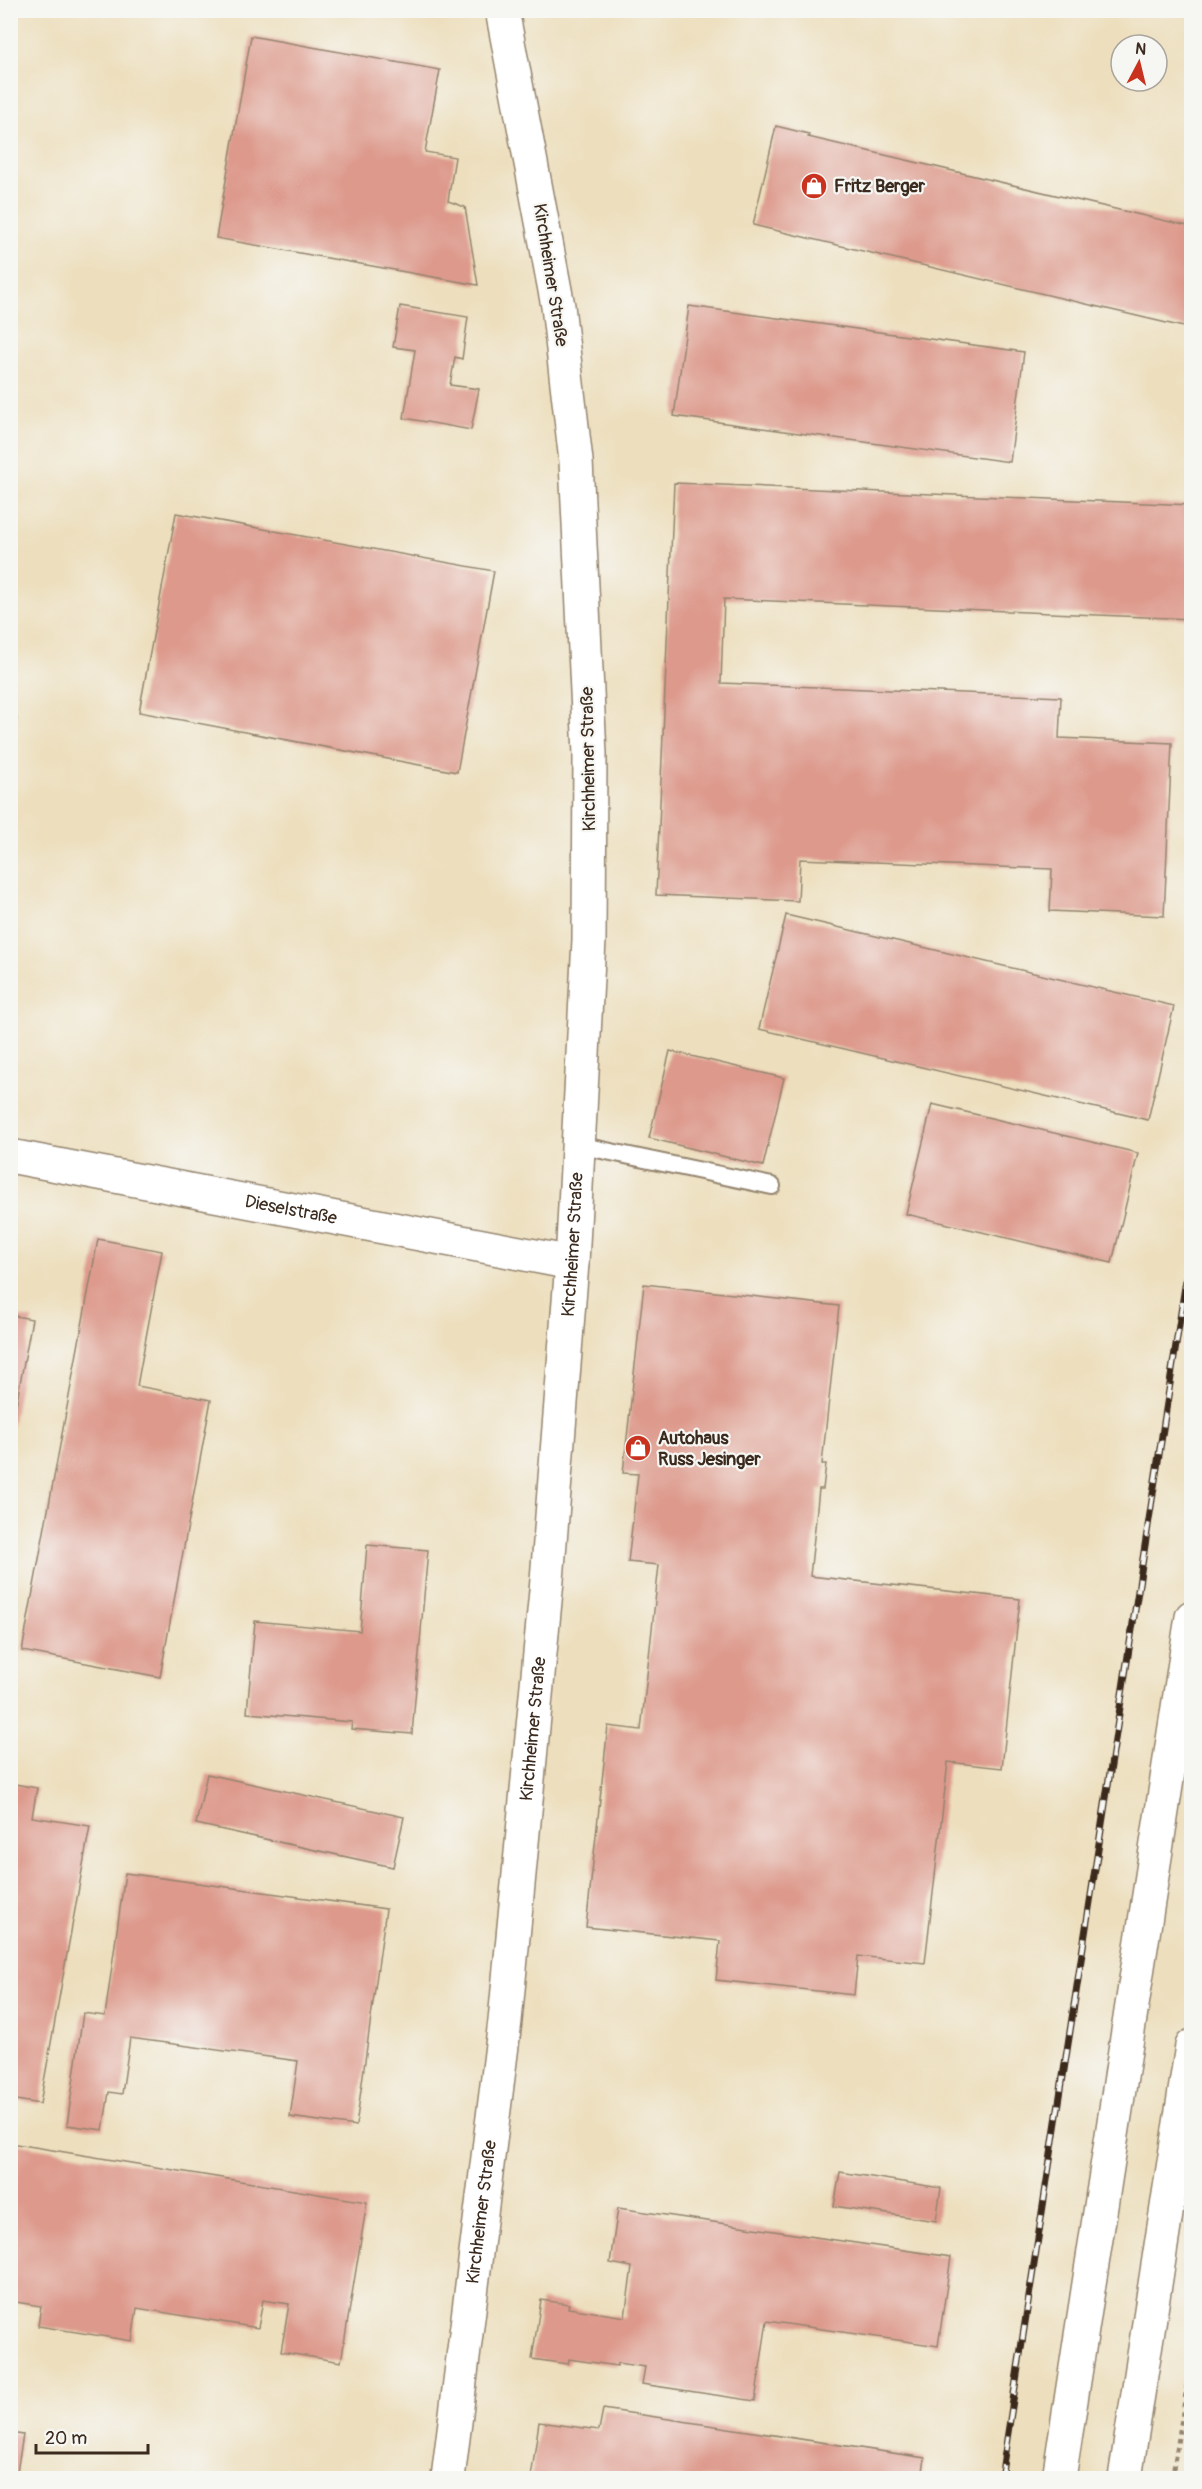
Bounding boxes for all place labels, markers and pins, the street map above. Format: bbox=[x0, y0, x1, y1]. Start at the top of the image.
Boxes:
shop icon: Fritz Berger bbox=[799, 171, 829, 201]
place label: Fritz Berger bbox=[834, 175, 925, 198]
place label: Autohaus Russ Jesinger bbox=[658, 1427, 761, 1471]
shop icon: Autohaus Russ Jesinger bbox=[623, 1433, 653, 1463]

